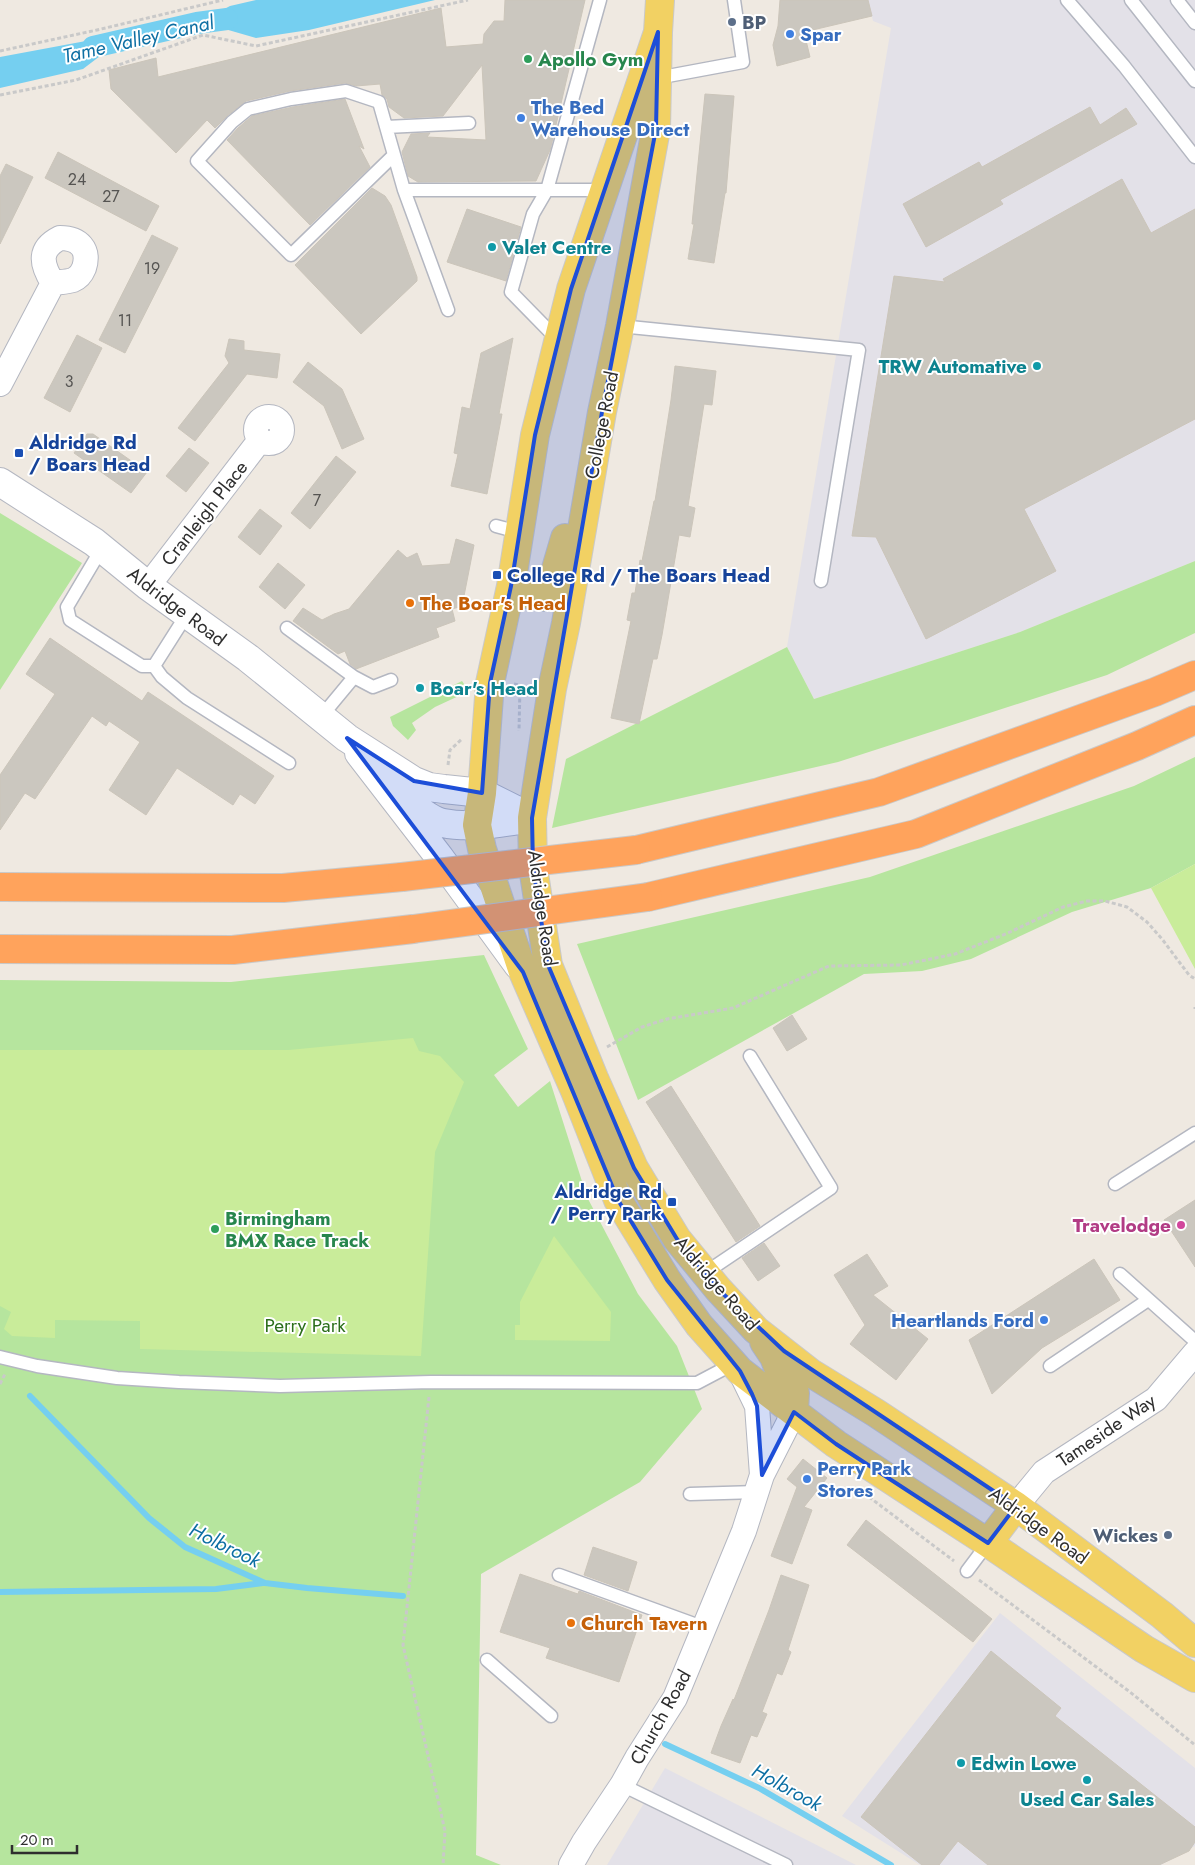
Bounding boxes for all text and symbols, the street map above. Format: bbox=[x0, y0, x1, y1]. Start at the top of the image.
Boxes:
water label: Tame Valley Canal bbox=[60, 8, 218, 71]
place label: BP bbox=[742, 9, 767, 36]
marker: BP bbox=[726, 16, 738, 28]
place label: Spar bbox=[800, 21, 842, 48]
marker: Spar bbox=[784, 28, 796, 40]
place label: Apollo Gym bbox=[537, 46, 643, 73]
marker: Apollo Gym bbox=[522, 53, 534, 65]
place label: The Bed Warehouse Direct bbox=[531, 94, 689, 143]
marker: The Bed Warehouse Direct bbox=[515, 112, 527, 124]
house number: 24 bbox=[68, 168, 86, 191]
house number: 27 bbox=[102, 185, 120, 208]
place label: Valet Centre bbox=[501, 234, 612, 261]
marker: Valet Centre bbox=[486, 241, 498, 253]
house number: 19 bbox=[144, 257, 160, 280]
house number: 11 bbox=[118, 309, 132, 332]
place label: TRW Automative bbox=[879, 353, 1027, 380]
marker: TRW Automative bbox=[1031, 360, 1043, 372]
street label: College Road bbox=[578, 369, 625, 481]
house number: 3 bbox=[65, 370, 74, 393]
place label: Aldridge Rd / Boars Head bbox=[28, 429, 150, 478]
marker: Aldridge Rd / Boars Head bbox=[13, 447, 25, 459]
street label: Cranleigh Place bbox=[155, 455, 254, 572]
house number: 7 bbox=[313, 489, 322, 512]
street label: Aldridge Road bbox=[122, 560, 232, 652]
place label: College Rd / The Boars Head bbox=[507, 562, 770, 589]
marker: College Rd / The Boars Head bbox=[491, 569, 503, 581]
place label: The Boar's Head bbox=[420, 590, 566, 617]
marker: The Boar's Head bbox=[404, 597, 416, 609]
place label: Boar's Head bbox=[430, 675, 538, 702]
marker: Boar's Head bbox=[414, 682, 426, 694]
street label: Aldridge Road bbox=[521, 848, 564, 968]
place label: Aldridge Rd / Perry Park bbox=[551, 1178, 662, 1227]
marker: Aldridge Rd / Perry Park bbox=[666, 1196, 678, 1208]
place label: Birmingham BMX Race Track bbox=[225, 1205, 369, 1254]
place label: Travelodge bbox=[1073, 1212, 1171, 1239]
marker: Travelodge bbox=[1175, 1219, 1187, 1231]
marker: Birmingham BMX Race Track bbox=[209, 1223, 221, 1235]
street label: Aldridge Road bbox=[668, 1230, 765, 1336]
place label: Heartlands Ford bbox=[891, 1307, 1034, 1334]
park label: Perry Park bbox=[264, 1312, 346, 1339]
marker: Heartlands Ford bbox=[1038, 1314, 1050, 1326]
street label: Tameside Way bbox=[1052, 1387, 1162, 1473]
place label: Perry Park Stores bbox=[817, 1455, 911, 1504]
marker: Perry Park Stores bbox=[801, 1473, 813, 1485]
street label: Aldridge Road bbox=[983, 1480, 1094, 1571]
water label: Holbrook bbox=[184, 1516, 267, 1576]
place label: Wickes bbox=[1093, 1522, 1158, 1549]
marker: Wickes bbox=[1162, 1529, 1174, 1541]
place label: Church Tavern bbox=[581, 1610, 708, 1637]
marker: Church Tavern bbox=[565, 1617, 577, 1629]
street label: Church Road bbox=[623, 1665, 698, 1770]
place label: Edwin Lowe bbox=[971, 1750, 1077, 1777]
water label: Holbrook bbox=[746, 1756, 828, 1819]
marker: Edwin Lowe bbox=[955, 1757, 967, 1769]
marker: Used Car Sales bbox=[1081, 1774, 1093, 1786]
place label: Used Car Sales bbox=[1020, 1786, 1154, 1813]
scale bar bbox=[12, 1822, 78, 1854]
text: 20 m bbox=[20, 1829, 54, 1851]

